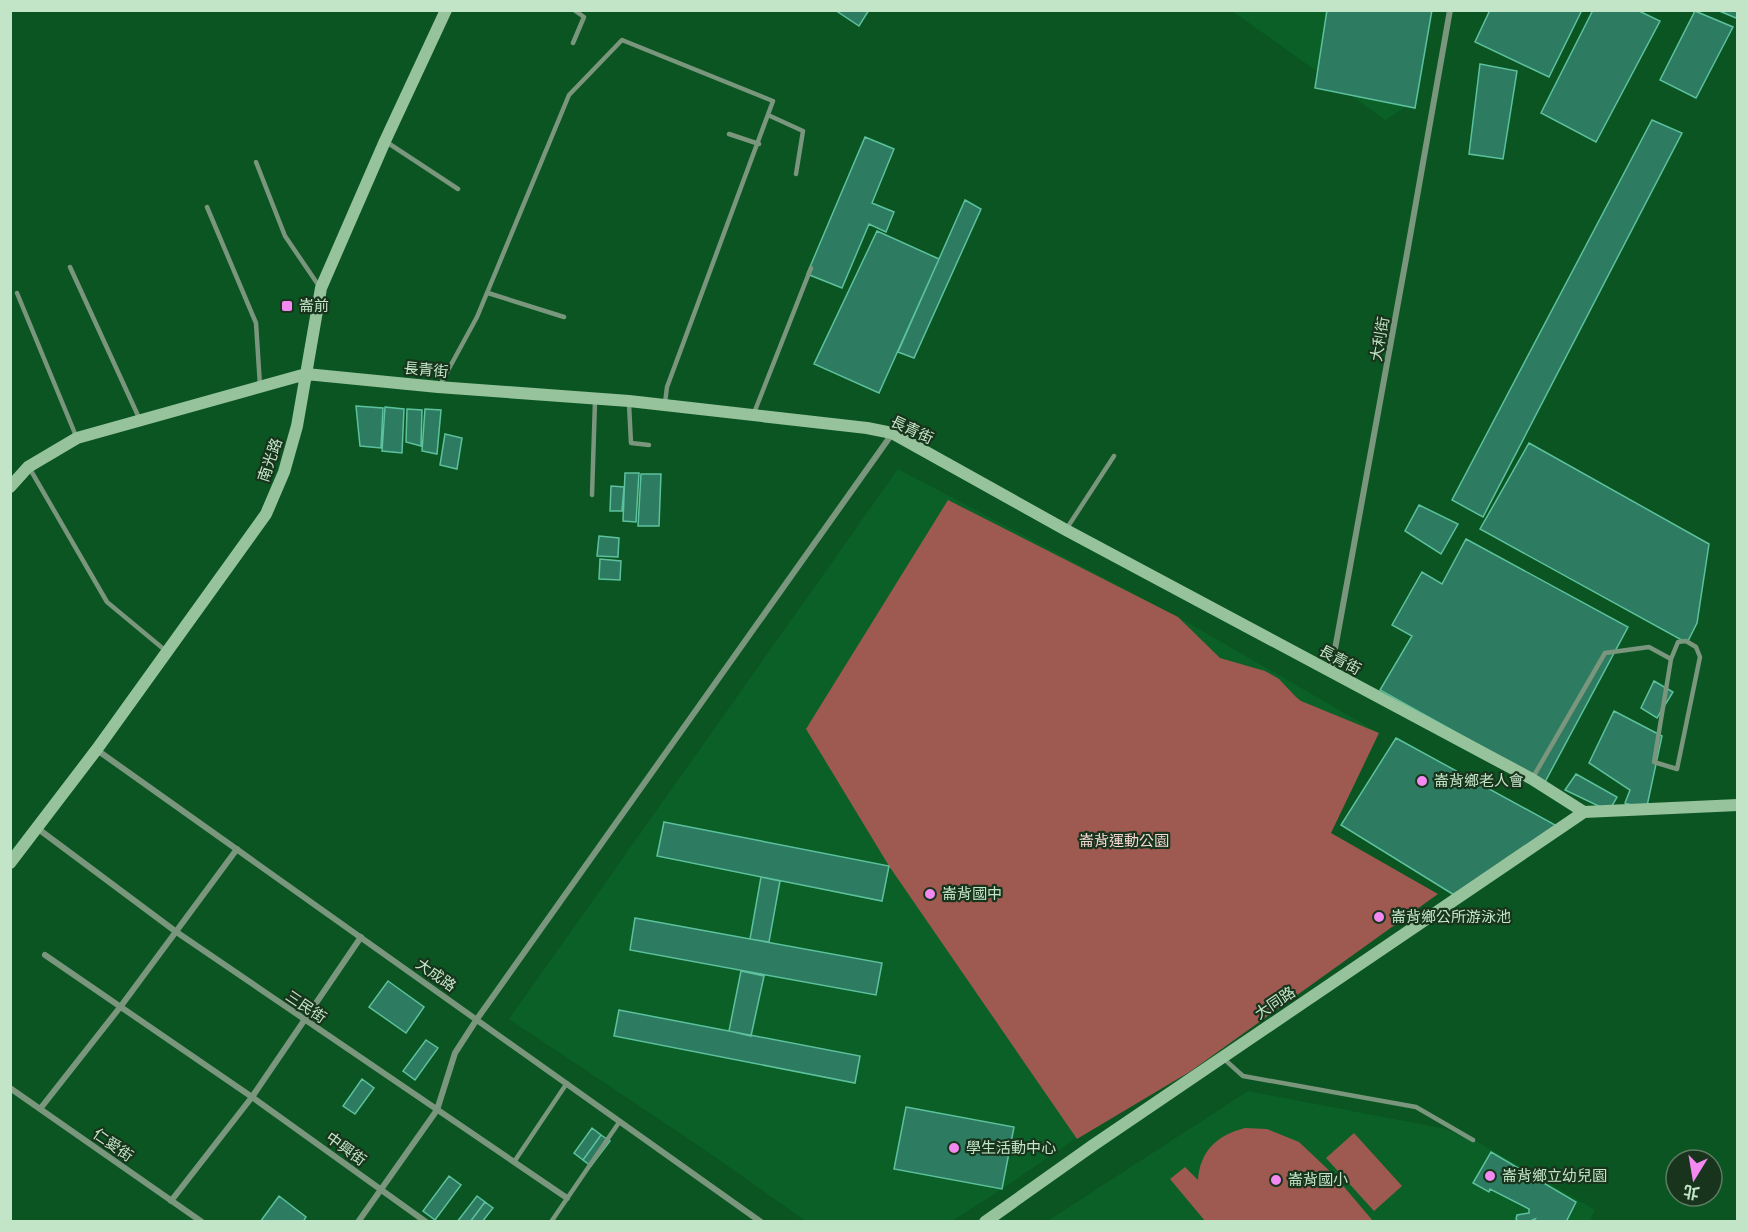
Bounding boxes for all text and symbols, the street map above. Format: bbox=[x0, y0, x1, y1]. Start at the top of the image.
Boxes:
place label: 崙前 bbox=[299, 297, 329, 315]
marker: 崙前 bbox=[280, 299, 294, 313]
street label: 大利街 bbox=[1367, 315, 1393, 363]
street label: 長青街 bbox=[403, 359, 449, 381]
street label: 長青街 bbox=[888, 412, 936, 448]
street label: 南光路 bbox=[254, 436, 286, 484]
street label: 長青街 bbox=[1316, 641, 1364, 679]
place label: 崙背鄉老人會 bbox=[1434, 772, 1524, 790]
marker: 崙背鄉老人會 bbox=[1415, 774, 1429, 788]
park label: 崙背運動公園 bbox=[1079, 832, 1169, 850]
place label: 崙背國中 bbox=[942, 885, 1002, 903]
marker: 崙背國中 bbox=[923, 887, 937, 901]
place label: 崙背鄉公所游泳池 bbox=[1391, 908, 1511, 926]
marker: 崙背鄉公所游泳池 bbox=[1372, 910, 1386, 924]
street label: 大成路 bbox=[412, 955, 460, 995]
street label: 大同路 bbox=[1251, 983, 1299, 1023]
street label: 三民街 bbox=[282, 987, 330, 1027]
street label: 仁愛街 bbox=[89, 1125, 137, 1165]
street label: 中興街 bbox=[323, 1128, 369, 1170]
place label: 學生活動中心 bbox=[966, 1139, 1056, 1157]
marker: 學生活動中心 bbox=[947, 1141, 961, 1155]
north arrow bbox=[1664, 1148, 1724, 1208]
place label: 崙背鄉立幼兒園 bbox=[1502, 1167, 1607, 1185]
marker: 崙背鄉立幼兒園 bbox=[1483, 1169, 1497, 1183]
place label: 崙背國小 bbox=[1288, 1171, 1348, 1189]
marker: 崙背國小 bbox=[1269, 1173, 1283, 1187]
text: 北 bbox=[1682, 1181, 1701, 1203]

